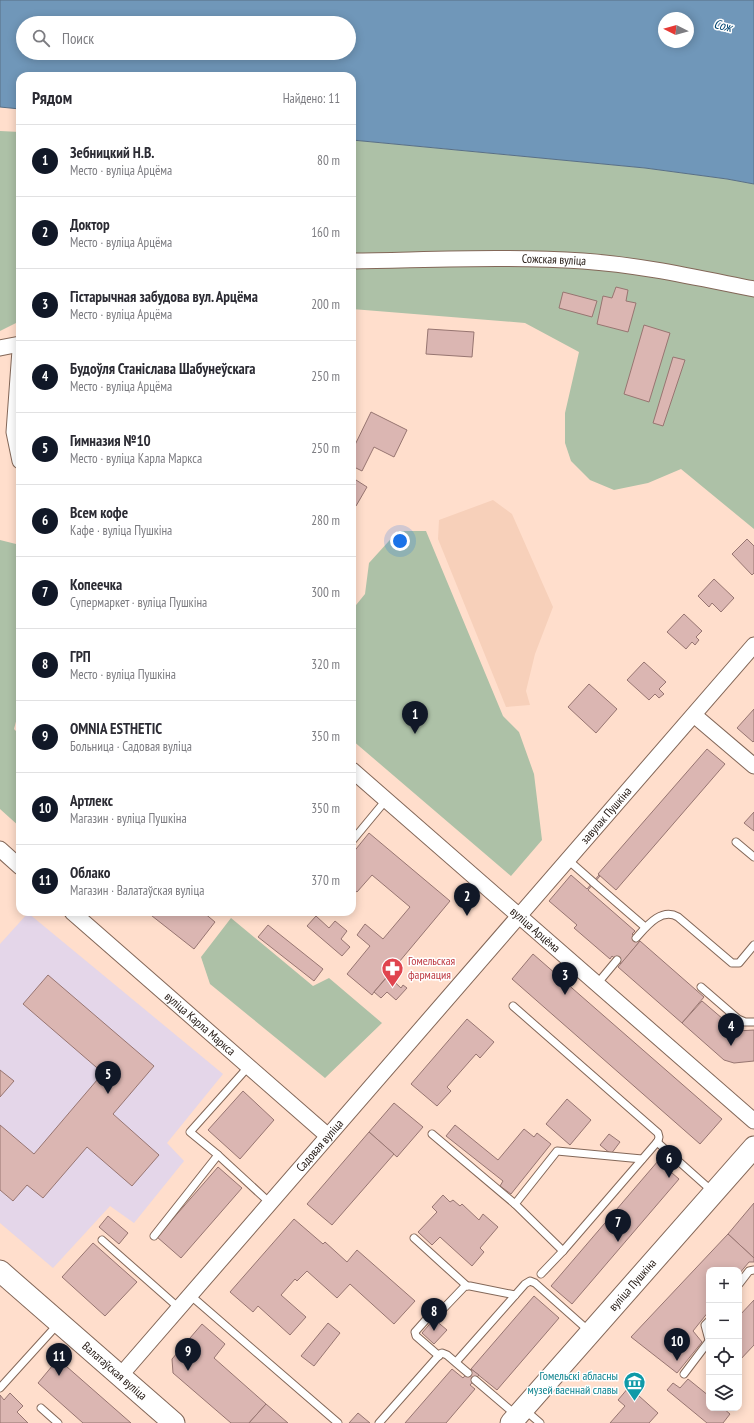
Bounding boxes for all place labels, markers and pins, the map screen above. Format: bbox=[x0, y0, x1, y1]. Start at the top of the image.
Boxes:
pin: 1 bbox=[402, 701, 428, 734]
pin: 2 bbox=[454, 883, 480, 916]
place label: Гомельская фармация bbox=[408, 953, 455, 982]
pharmacy icon: Гомельская фармация bbox=[379, 955, 405, 988]
pin: 3 bbox=[552, 962, 578, 995]
pin: 4 bbox=[718, 1013, 744, 1046]
pin: 5 bbox=[95, 1061, 121, 1094]
pin: 6 bbox=[656, 1145, 682, 1178]
pin: 7 bbox=[605, 1209, 631, 1242]
pin: 8 bbox=[421, 1298, 447, 1331]
pin: 10 bbox=[664, 1328, 690, 1361]
pin: 9 bbox=[175, 1338, 201, 1371]
pin: 11 bbox=[46, 1343, 72, 1376]
place label: Гомельскі абласны музей ваеннай славы bbox=[527, 1368, 618, 1397]
museum icon: Гомельскі абласны музей ваеннай славы bbox=[621, 1370, 647, 1403]

